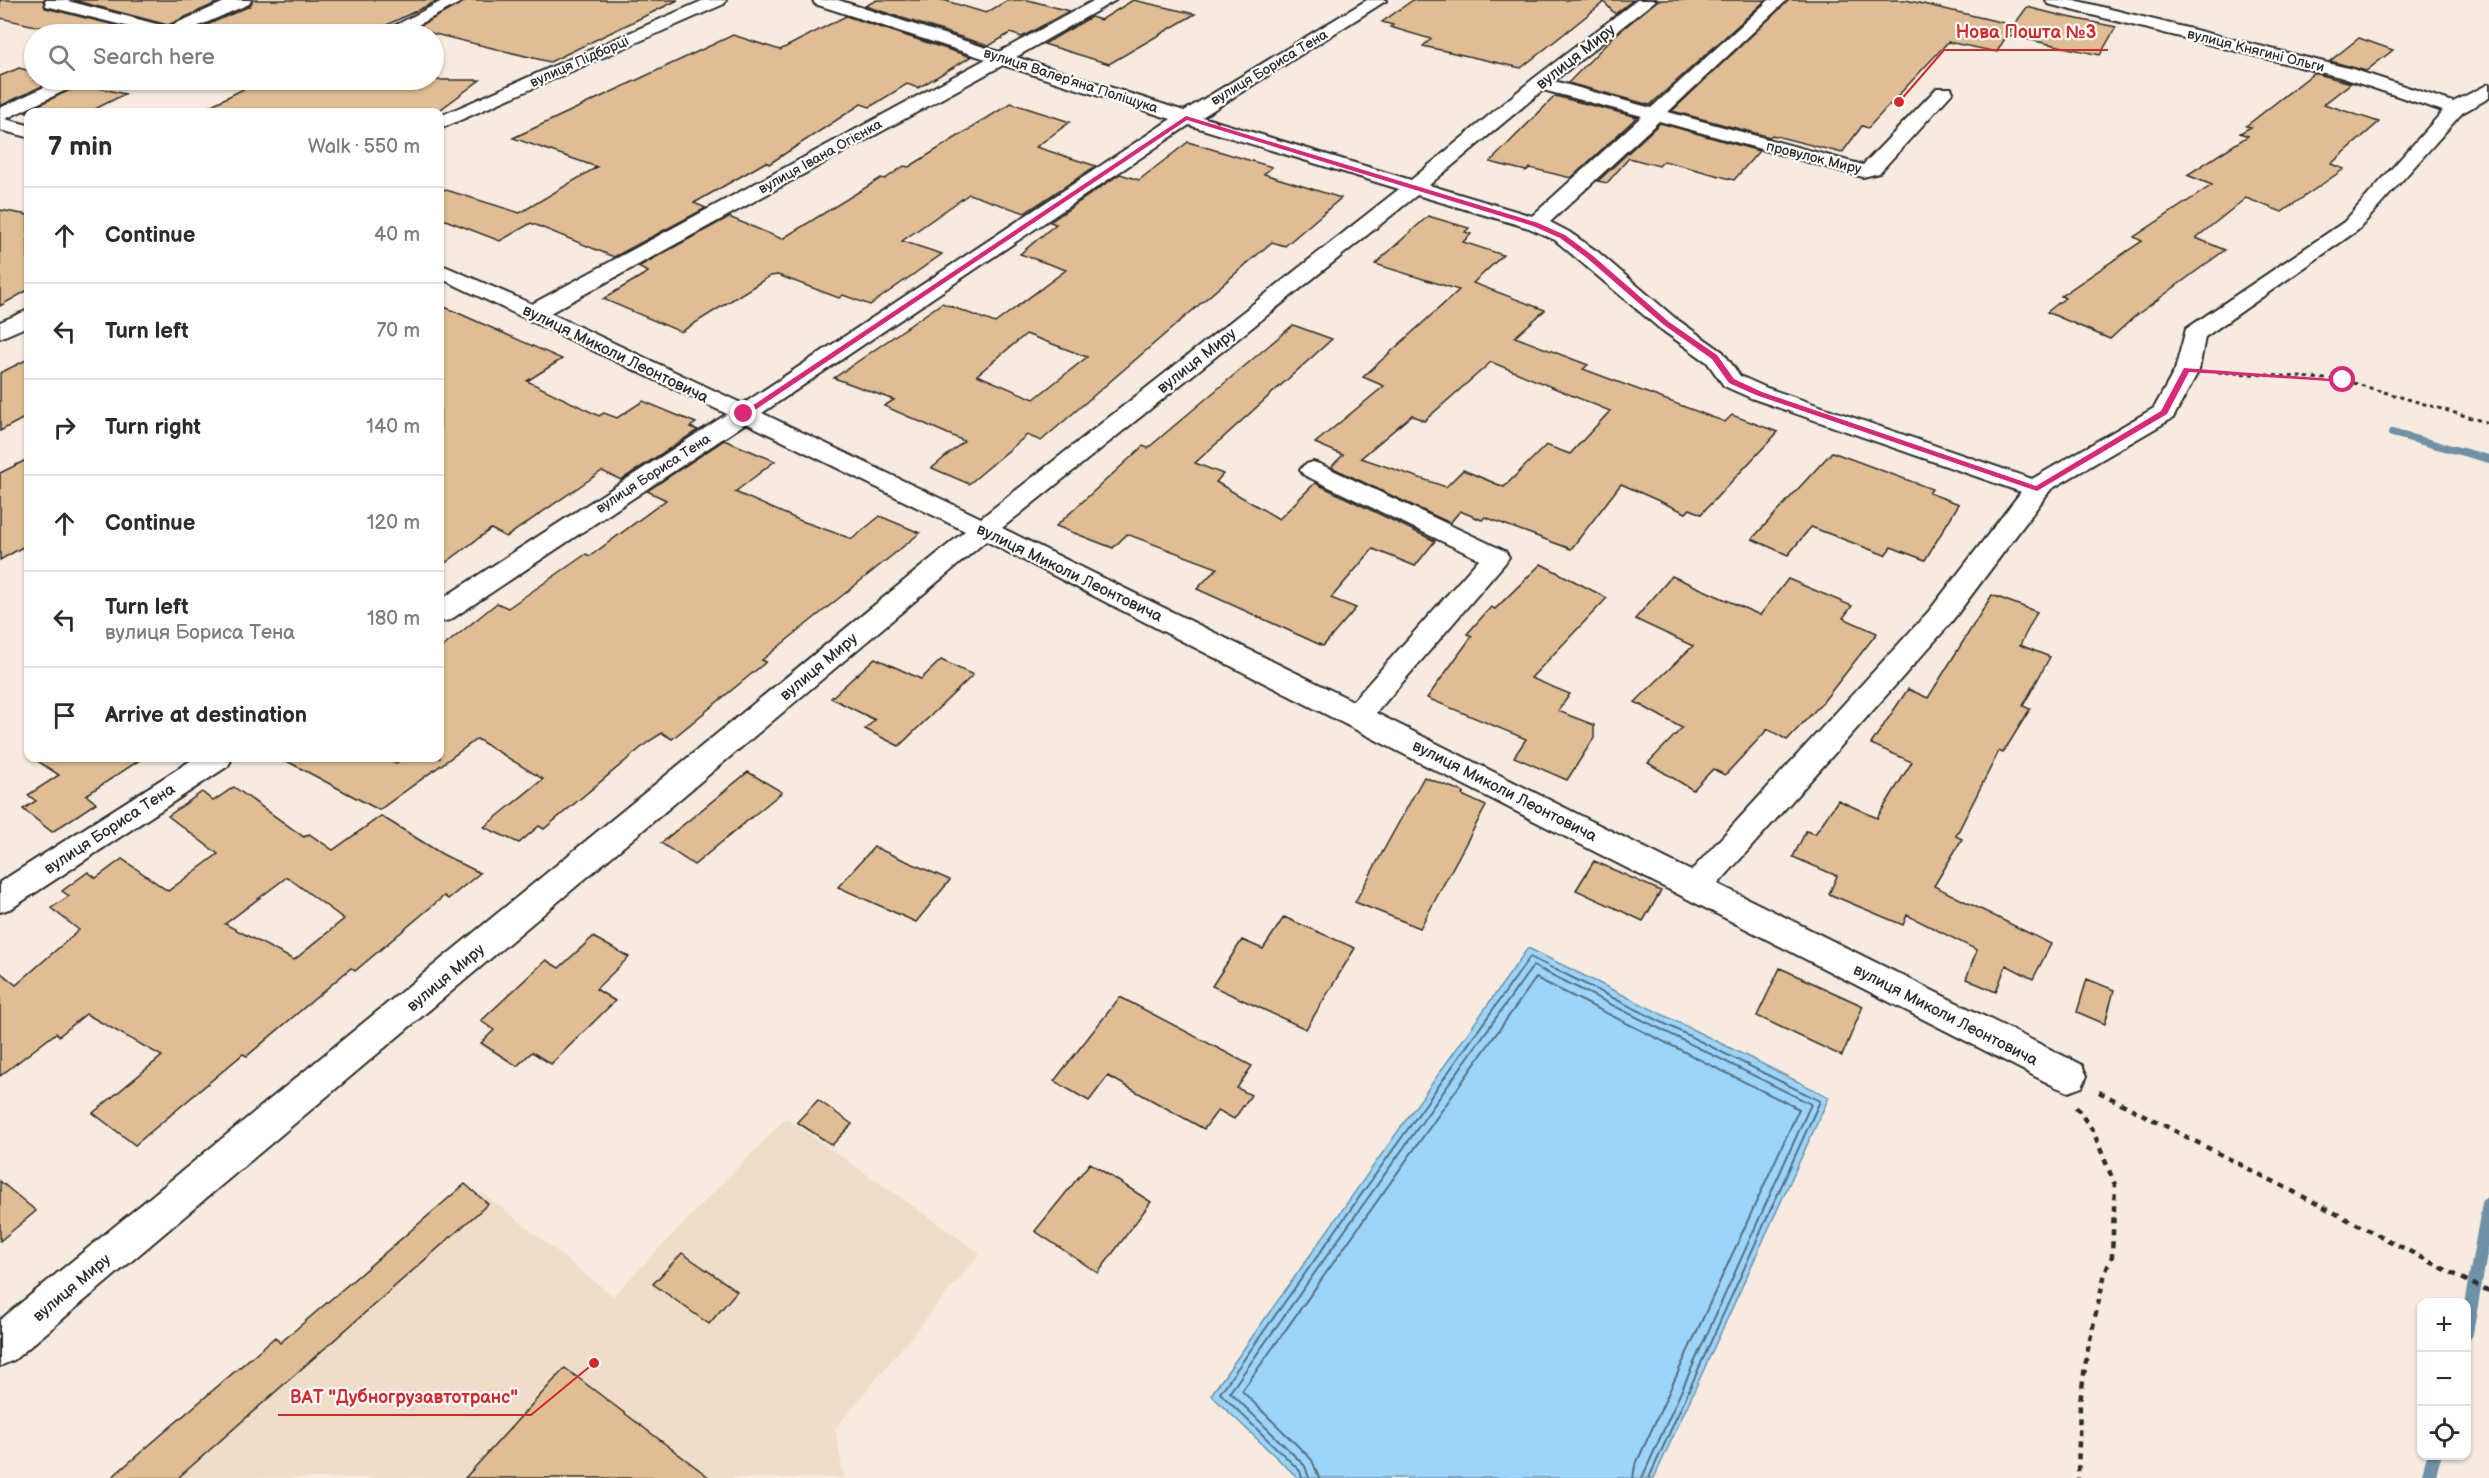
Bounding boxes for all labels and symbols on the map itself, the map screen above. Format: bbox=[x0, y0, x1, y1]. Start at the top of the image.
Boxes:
callout: Нова Пошта №3 bbox=[1944, 14, 2108, 50]
street label: вулиця Миру bbox=[1533, 20, 1620, 94]
text: Нова Пошта №3 bbox=[1956, 22, 2096, 43]
street label: вулиця Бориса Тена bbox=[1208, 25, 1331, 109]
street label: вулиця Княгині Ольги bbox=[2186, 25, 2326, 76]
street label: вулиця Підборці bbox=[527, 32, 631, 91]
street label: вулиця Валерʼяна Поліщука bbox=[982, 44, 1161, 117]
street label: вулиця Івана Огієнка bbox=[756, 115, 886, 197]
street label: провулок Миру bbox=[1765, 137, 1864, 178]
street label: вулиця Миколи Леонтовича bbox=[519, 301, 712, 408]
street label: вулиця Миру bbox=[1154, 324, 1241, 398]
route start bbox=[2329, 366, 2355, 392]
route end bbox=[730, 400, 756, 426]
street label: вулиця Бориса Тена bbox=[593, 430, 714, 517]
street label: вулиця Миколи Леонтовича bbox=[973, 520, 1166, 627]
street label: вулиця Миру bbox=[776, 629, 862, 705]
street label: вулиця Миколи Леонтовича bbox=[1409, 736, 1600, 846]
street label: вулиця Бориса Тена bbox=[41, 780, 179, 879]
street label: вулиця Миру bbox=[403, 940, 489, 1016]
street label: вулиця Миколи Леонтовича bbox=[1850, 960, 2041, 1070]
street label: вулиця Миру bbox=[29, 1250, 115, 1326]
callout: ВАТ "Дубногрузавтотранс" bbox=[278, 1379, 531, 1415]
text: ВАТ "Дубногрузавтотранс" bbox=[290, 1387, 518, 1408]

